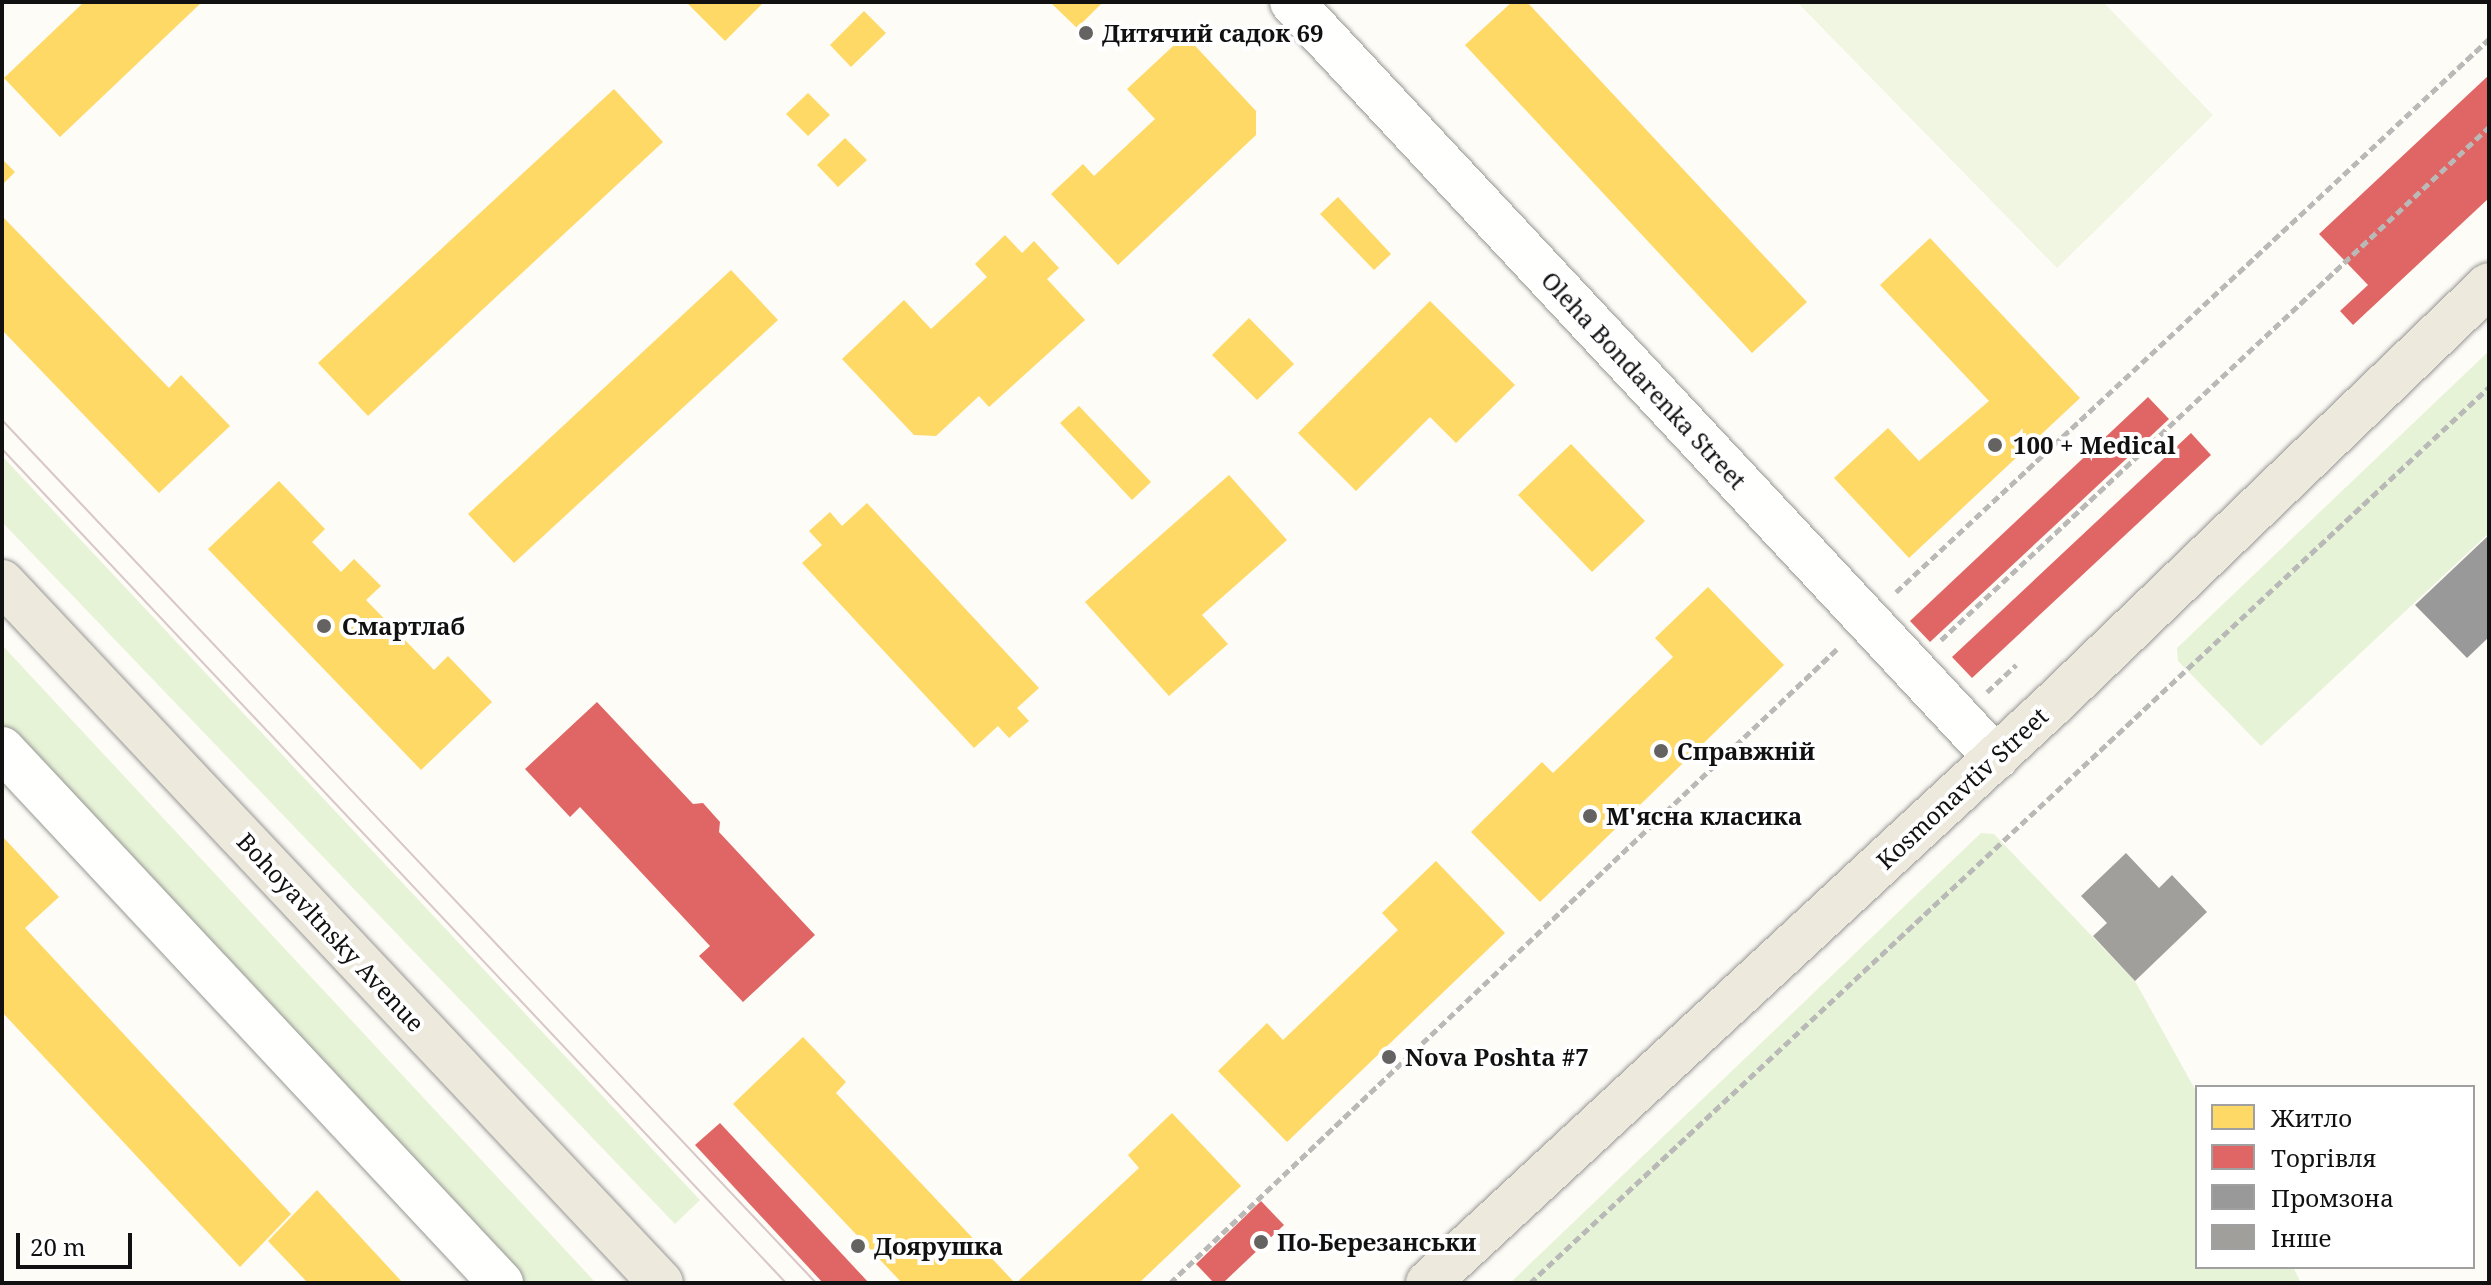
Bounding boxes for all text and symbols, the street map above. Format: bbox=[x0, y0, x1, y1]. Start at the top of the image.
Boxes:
place label: Дитячий садок 69 bbox=[1102, 19, 1324, 47]
marker: Дитячий садок 69 bbox=[1077, 24, 1095, 42]
street label: Oleha Bondarenka Street bbox=[1536, 265, 1752, 495]
place label: 100 + Medical bbox=[2013, 431, 2176, 459]
marker: 100 + Medical bbox=[1984, 434, 2006, 456]
place label: Смартлаб bbox=[342, 612, 465, 640]
marker: Смартлаб bbox=[313, 615, 335, 637]
street label: Kosmonavtiv Street bbox=[1870, 701, 2054, 875]
place label: Справжній bbox=[1677, 737, 1815, 765]
marker: Справжній bbox=[1652, 742, 1670, 760]
place label: М'ясна класика bbox=[1606, 802, 1802, 830]
marker: М'ясна класика bbox=[1581, 807, 1599, 825]
street label: Bohoyavltnsky Avenue bbox=[231, 827, 431, 1037]
place label: Nova Poshta #7 bbox=[1405, 1043, 1589, 1071]
marker: Nova Poshta #7 bbox=[1380, 1048, 1398, 1066]
legend bbox=[2195, 1085, 2475, 1269]
text: Житло bbox=[2271, 1101, 2352, 1134]
text: Торгівля bbox=[2271, 1141, 2376, 1174]
text: Промзона bbox=[2271, 1181, 2394, 1214]
scale bar bbox=[20, 1217, 136, 1267]
text: Інше bbox=[2271, 1221, 2331, 1254]
place label: По-Березанськи bbox=[1277, 1228, 1476, 1256]
text: 20 m bbox=[30, 1230, 86, 1263]
place label: Доярушка bbox=[874, 1232, 1003, 1260]
marker: По-Березанськи bbox=[1252, 1233, 1270, 1251]
marker: Доярушка bbox=[849, 1237, 867, 1255]

